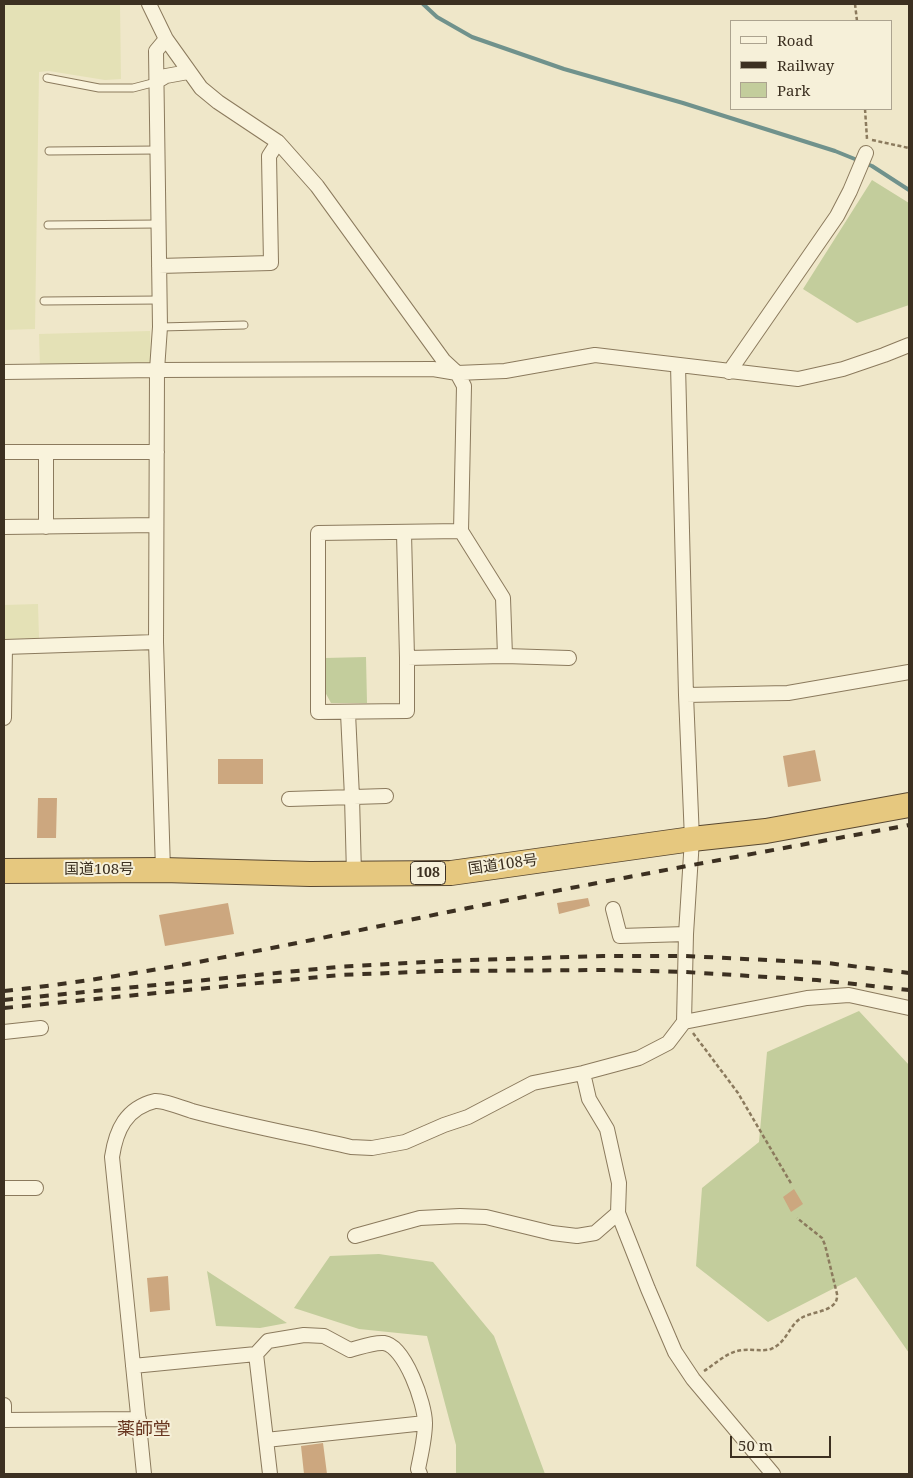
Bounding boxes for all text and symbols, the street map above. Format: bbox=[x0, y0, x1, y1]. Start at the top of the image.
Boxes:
legend bbox=[730, 20, 893, 110]
text: Road bbox=[777, 30, 813, 50]
text: Railway bbox=[777, 55, 834, 75]
text: Park bbox=[777, 80, 810, 100]
street label: 国道108号 bbox=[467, 851, 539, 879]
street label: 国道108号 bbox=[64, 861, 134, 879]
road number: 108 bbox=[410, 861, 446, 884]
district label: 薬師堂 bbox=[117, 1419, 171, 1441]
scale bar bbox=[733, 1426, 834, 1458]
text: 50 m bbox=[738, 1435, 773, 1455]

